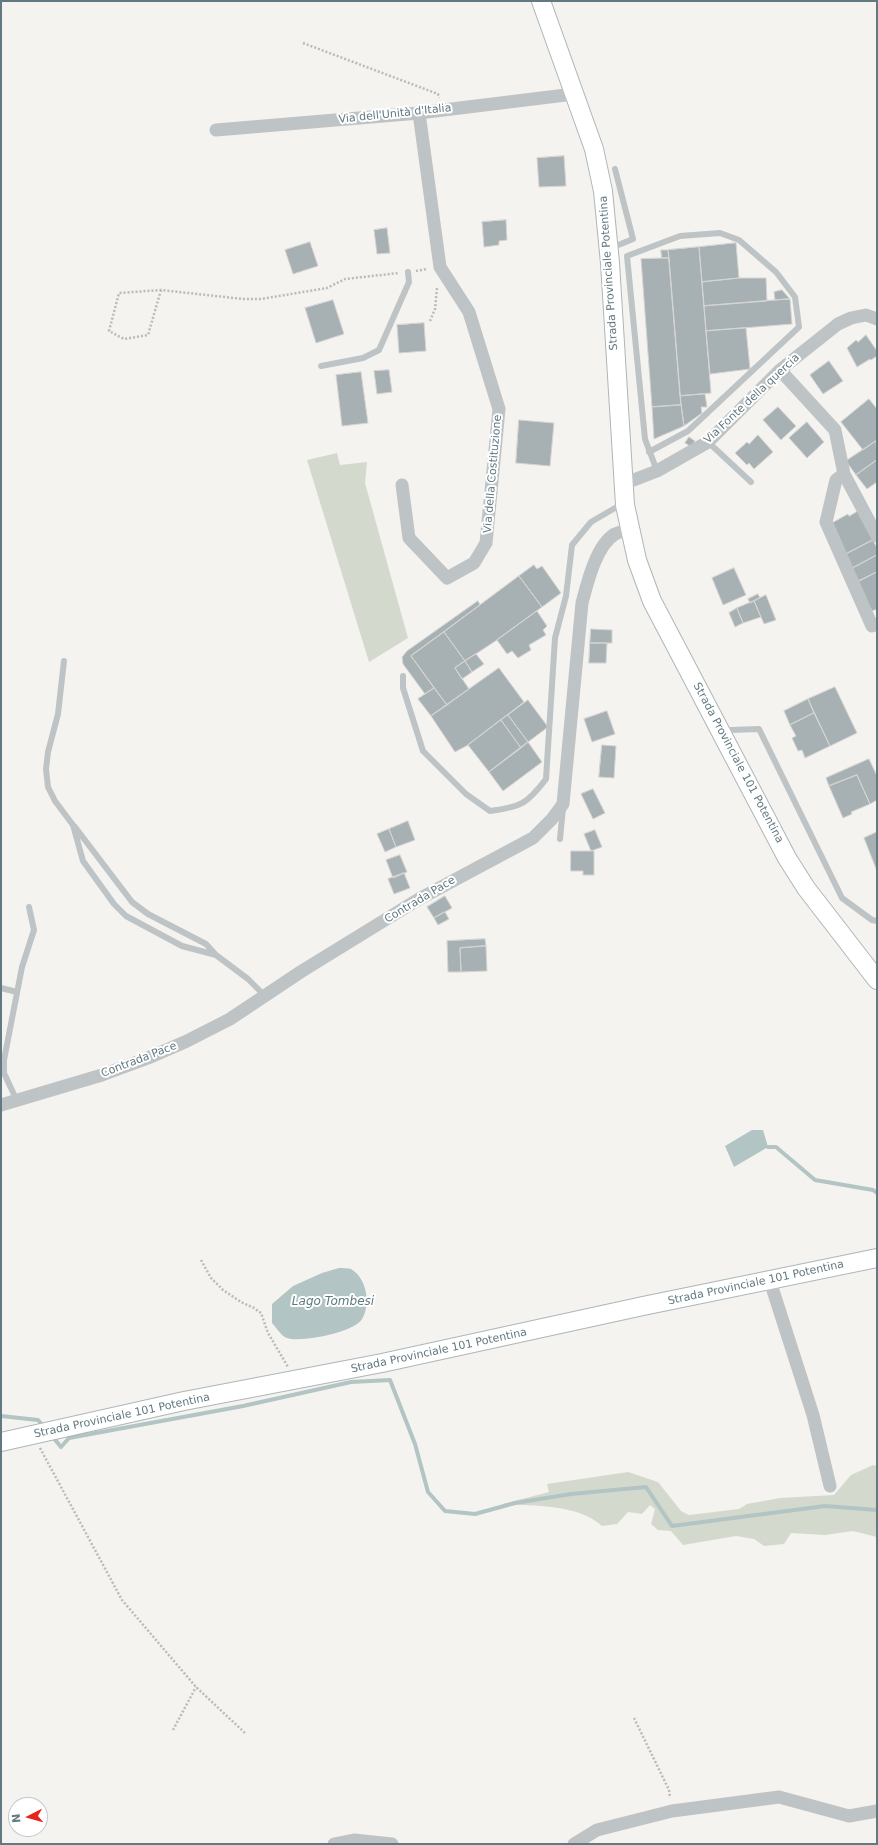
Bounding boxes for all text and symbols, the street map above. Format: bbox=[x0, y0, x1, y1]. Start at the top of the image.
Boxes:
street label: Via dell'Unità d'Italia bbox=[338, 102, 452, 126]
street label: Strada Provinciale Potentina bbox=[597, 195, 621, 351]
street label: Via Fonte della quercia bbox=[702, 351, 802, 447]
street label: Via della Costituzione bbox=[481, 414, 505, 534]
street label: Strada Provinciale 101 Potentina bbox=[690, 681, 786, 845]
street label: Contrada Pace bbox=[382, 874, 458, 926]
street label: Contrada Pace bbox=[99, 1040, 179, 1080]
street label: Strada Provinciale 101 Potentina bbox=[667, 1258, 845, 1308]
water label: Lago Tombesi bbox=[292, 1295, 374, 1309]
street label: Strada Provinciale 101 Potentina bbox=[350, 1326, 528, 1376]
street label: Strada Provinciale 101 Potentina bbox=[33, 1391, 211, 1441]
north arrow bbox=[8, 1797, 48, 1837]
text: N bbox=[10, 1813, 24, 1823]

